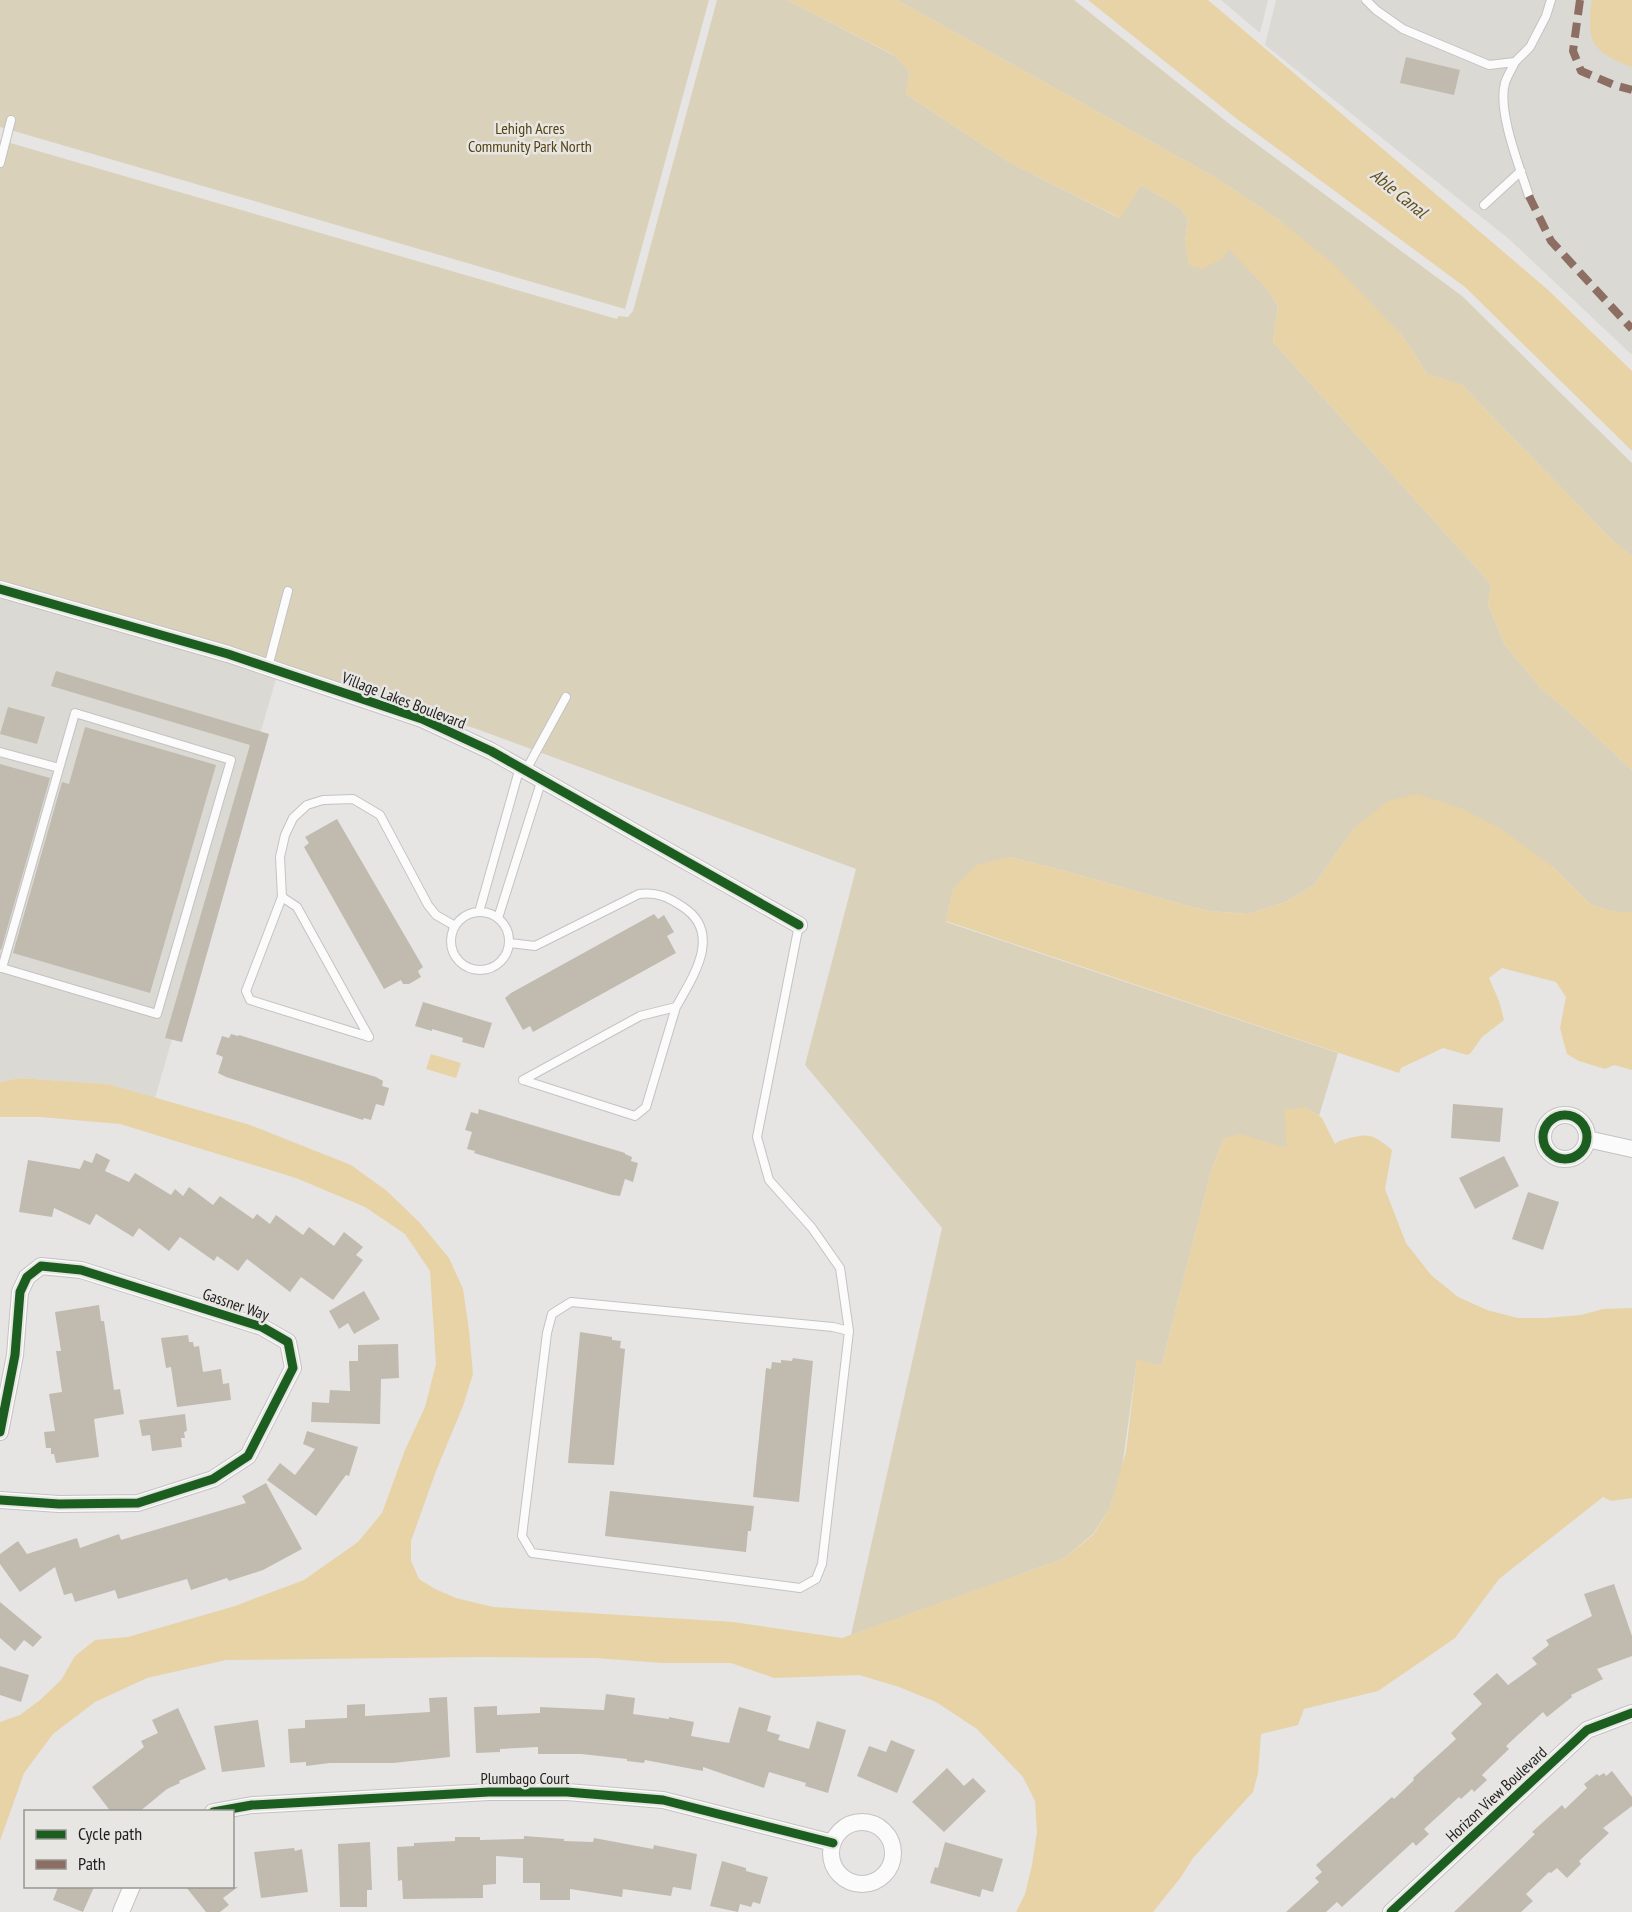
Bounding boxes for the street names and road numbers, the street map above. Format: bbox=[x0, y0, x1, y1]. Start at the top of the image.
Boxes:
street label: Village Lakes Boulevard bbox=[338, 667, 469, 733]
street label: Gassner Way bbox=[200, 1283, 272, 1325]
street label: Horizon View Boulevard bbox=[1441, 1742, 1551, 1846]
street label: Plumbago Court bbox=[481, 1768, 570, 1788]

